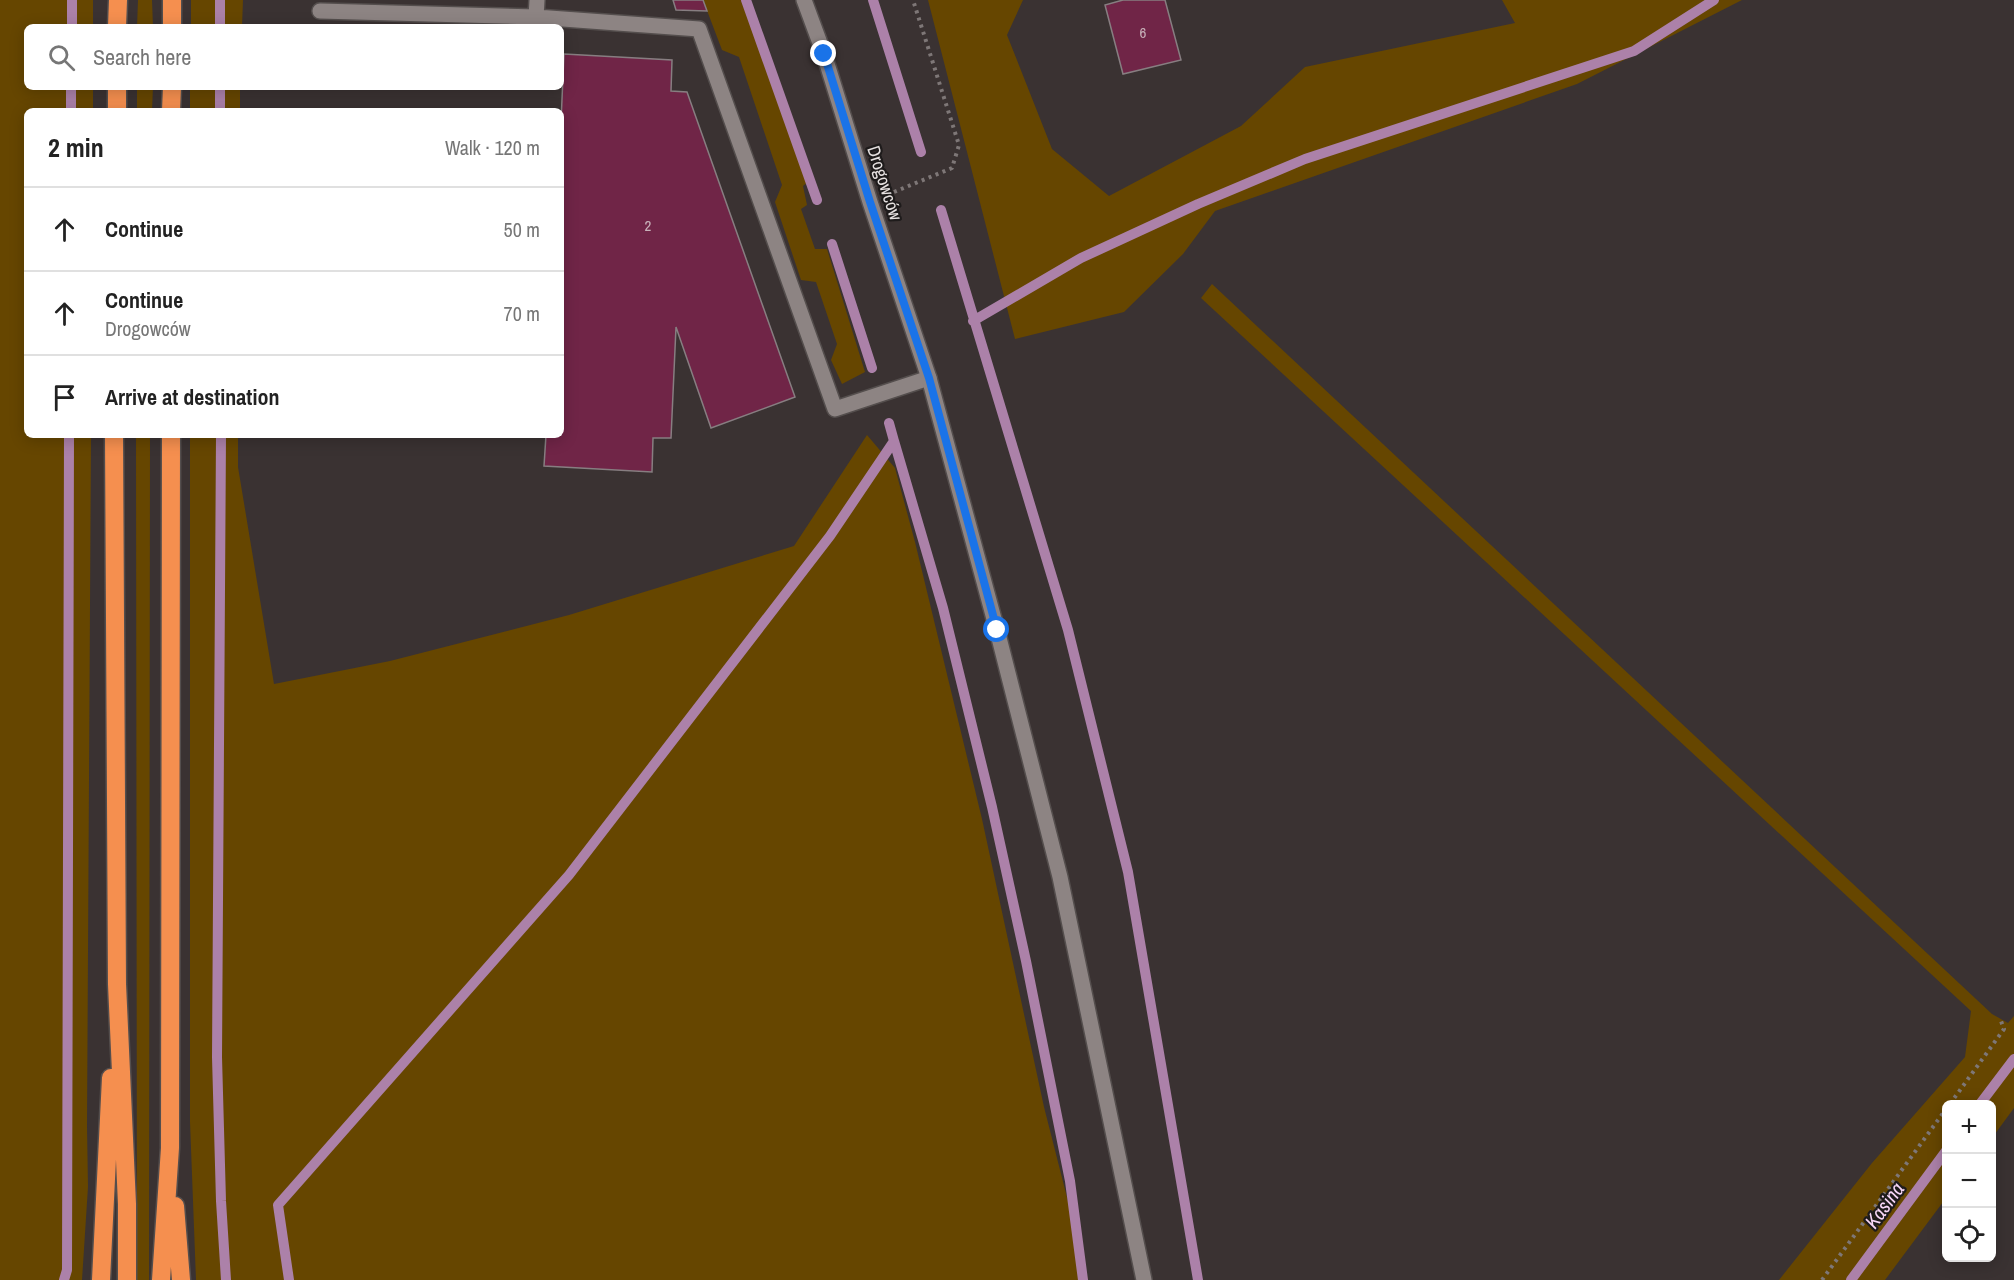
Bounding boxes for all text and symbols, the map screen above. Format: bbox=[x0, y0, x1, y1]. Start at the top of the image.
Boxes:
house number: 6 bbox=[1140, 22, 1147, 43]
search box bbox=[24, 24, 564, 90]
route end bbox=[810, 40, 836, 66]
icon: search bbox=[45, 41, 78, 74]
text: Search here bbox=[93, 42, 191, 72]
text: 2 min bbox=[48, 130, 104, 165]
text: Walk · 120 m bbox=[445, 134, 540, 161]
street label: Drogowców bbox=[861, 142, 909, 224]
icon: ahead bbox=[48, 213, 81, 246]
text: Continue bbox=[105, 214, 183, 244]
house number: 2 bbox=[645, 215, 652, 236]
text: 50 m bbox=[504, 216, 540, 243]
text: Continue bbox=[105, 285, 183, 315]
icon: ahead bbox=[48, 297, 81, 330]
text: 70 m bbox=[504, 300, 540, 327]
text: Drogowców bbox=[105, 315, 191, 342]
icon: arrive bbox=[48, 381, 81, 414]
text: Arrive at destination bbox=[105, 382, 279, 412]
route start bbox=[983, 616, 1009, 642]
map controls bbox=[1942, 1100, 1996, 1262]
button: + bbox=[1942, 1100, 1996, 1154]
button: − bbox=[1942, 1154, 1996, 1208]
water label: Kasina bbox=[1858, 1176, 1910, 1234]
button: locate bbox=[1942, 1208, 1996, 1262]

